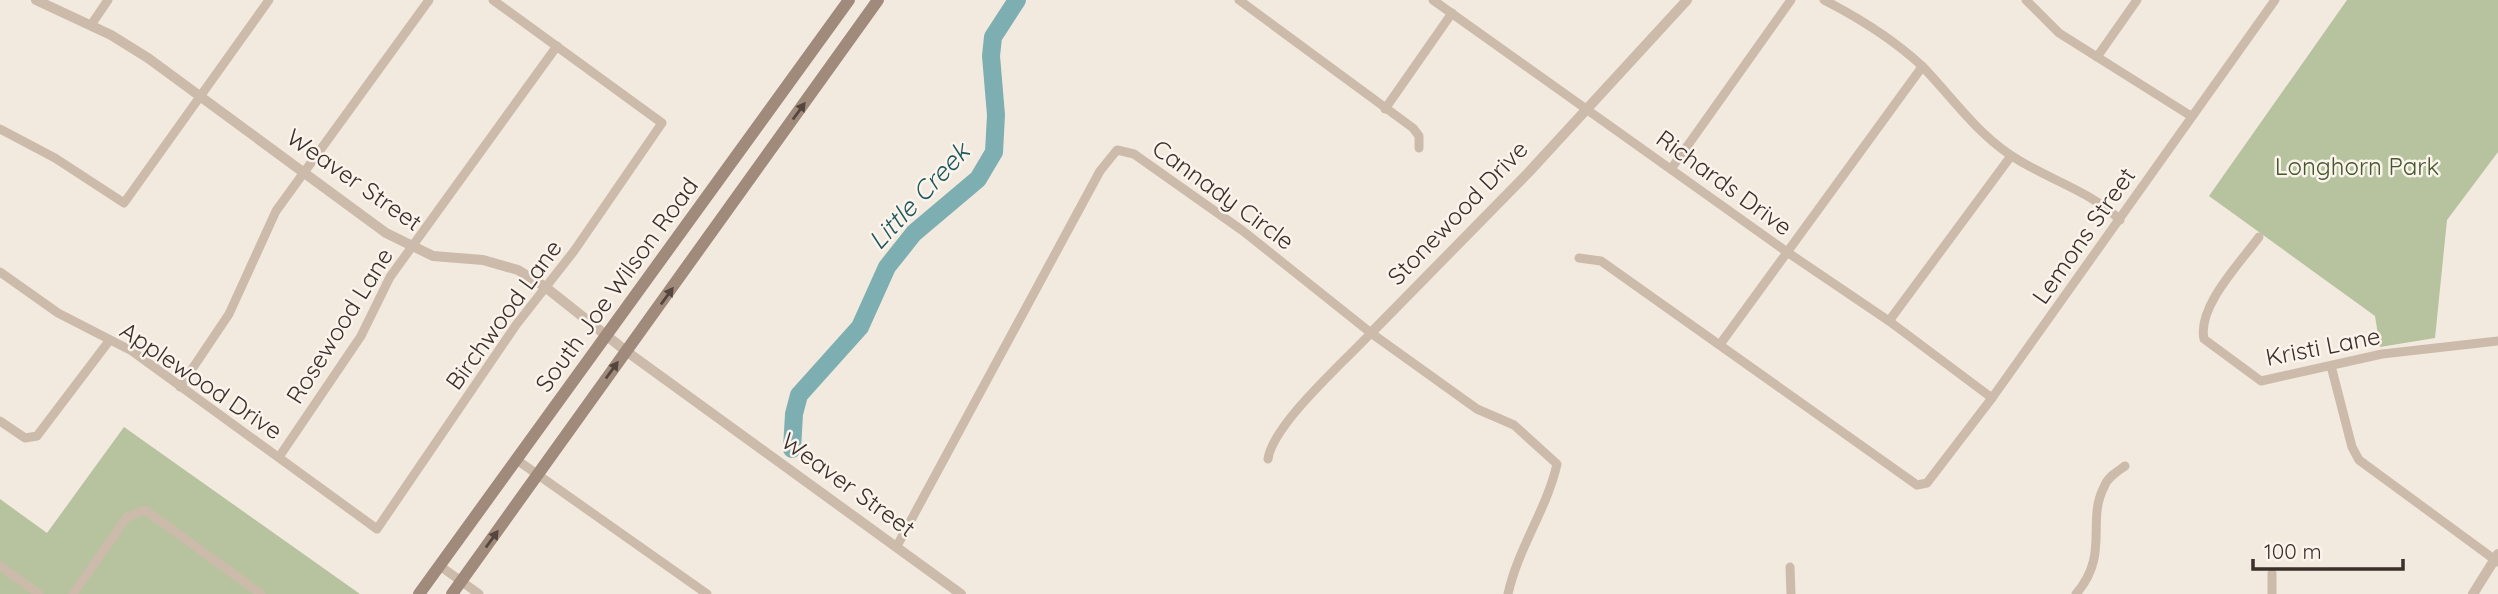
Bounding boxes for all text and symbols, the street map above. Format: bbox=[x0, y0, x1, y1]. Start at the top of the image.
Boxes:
one-way arrow bbox=[792, 102, 806, 120]
street label: Weaver Street bbox=[281, 122, 428, 237]
street label: Richards Drive bbox=[1651, 123, 1798, 242]
street label: Cannady Circle bbox=[1147, 133, 1300, 256]
water label: Little Creek bbox=[861, 134, 978, 256]
street label: Stonewood Drive bbox=[1381, 134, 1534, 291]
park label: Longhorn Park bbox=[2275, 151, 2439, 181]
street label: Lemons Street bbox=[2025, 161, 2141, 310]
street label: South Joe Wilson Road bbox=[528, 171, 704, 398]
street label: Birchwood Lane bbox=[439, 233, 568, 395]
street label: Rosewood Lane bbox=[279, 242, 399, 409]
one-way arrow bbox=[660, 287, 674, 305]
street label: Applewood Drive bbox=[115, 315, 288, 446]
street label: Kristi Lane bbox=[2263, 320, 2383, 372]
one-way arrow bbox=[605, 361, 619, 379]
street label: Weaver Street bbox=[776, 426, 921, 543]
scale bar bbox=[2253, 528, 2404, 572]
one-way arrow bbox=[485, 530, 499, 548]
text: 100 m bbox=[2264, 538, 2322, 564]

